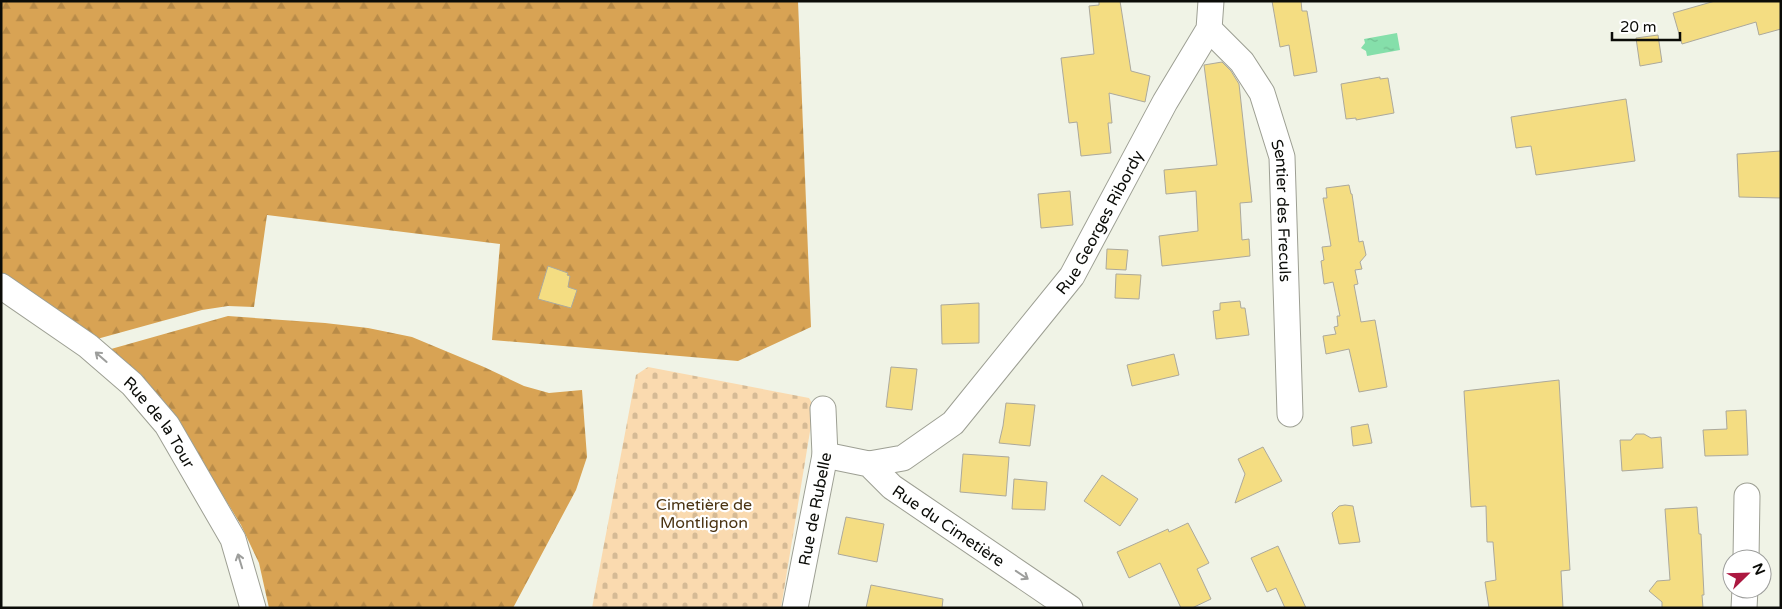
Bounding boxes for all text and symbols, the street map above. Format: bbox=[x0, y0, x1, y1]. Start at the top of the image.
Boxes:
scale bar bbox=[1612, 10, 1680, 42]
text: 20 m bbox=[1620, 18, 1657, 36]
street label: Sentier des Freculs bbox=[1266, 137, 1295, 282]
street label: Rue Georges Ribordy bbox=[1052, 147, 1149, 299]
one-way arrow bbox=[94, 351, 107, 362]
street label: Rue de la Tour bbox=[119, 372, 199, 473]
street label: Rue de Rubelle bbox=[795, 451, 836, 567]
street label: Rue du Cimetière bbox=[888, 481, 1008, 572]
park label: Cimetière de Montlignon bbox=[656, 495, 752, 533]
north arrow bbox=[1722, 549, 1772, 599]
one-way arrow bbox=[234, 553, 244, 569]
text: N bbox=[1748, 561, 1769, 578]
one-way arrow bbox=[1014, 570, 1028, 580]

